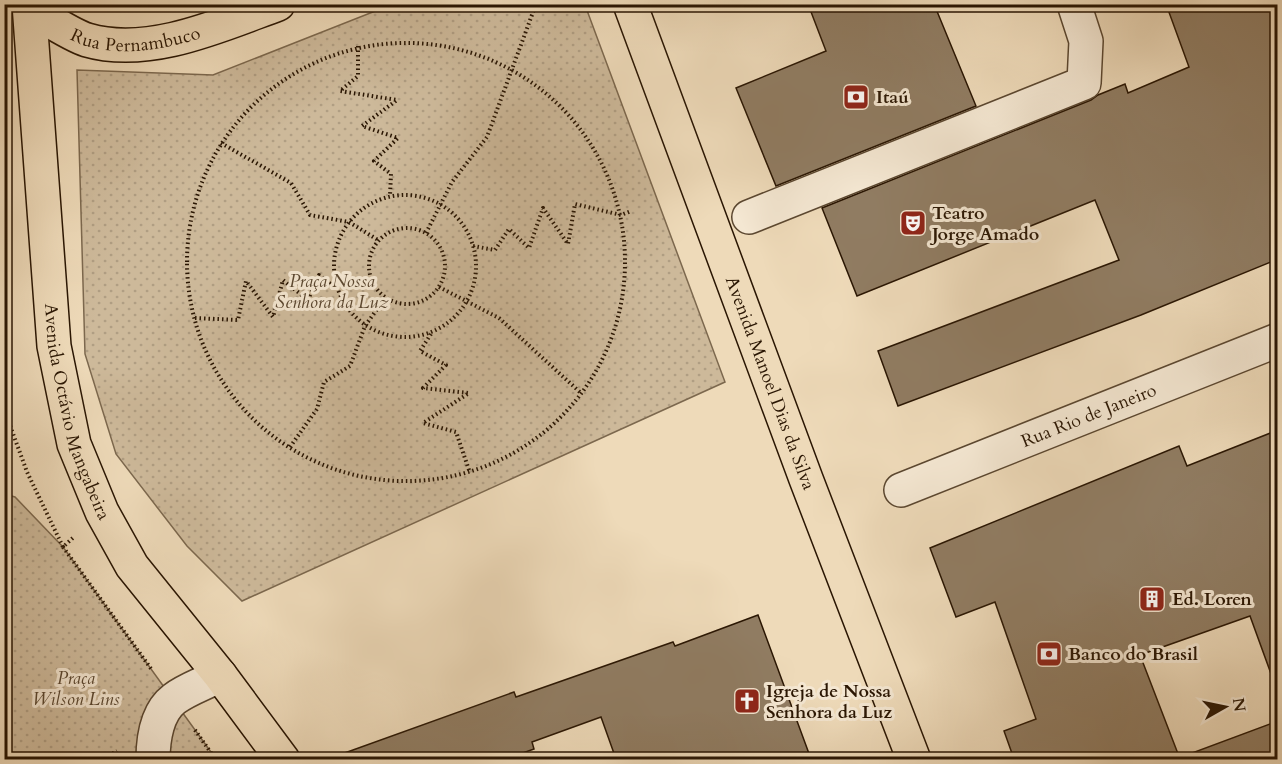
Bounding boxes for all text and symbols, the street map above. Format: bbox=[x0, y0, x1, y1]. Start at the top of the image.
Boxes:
street label: Rua Pernambuco bbox=[66, 21, 204, 58]
bank icon: Itaú bbox=[841, 82, 871, 112]
place label: Itaú bbox=[876, 85, 909, 110]
place label: Teatro Jorge Amado bbox=[929, 201, 1039, 247]
theatre icon: Teatro Jorge Amado bbox=[898, 208, 928, 238]
park label: Praça Nossa Senhora da Luz bbox=[275, 269, 389, 315]
street label: Avenida Manoel Dias da Silva bbox=[719, 273, 821, 494]
street label: Avenida Octávio Mangabeira bbox=[38, 302, 116, 525]
street label: Rua Rio de Janeiro bbox=[1018, 378, 1160, 454]
building icon: Ed. Loren bbox=[1137, 584, 1167, 614]
place label: Ed. Loren bbox=[1172, 587, 1252, 612]
bank icon: Banco do Brasil bbox=[1034, 639, 1064, 669]
place label: Banco do Brasil bbox=[1068, 642, 1198, 667]
park label: Praça Wilson Lins bbox=[32, 666, 120, 712]
north arrow bbox=[1195, 677, 1255, 737]
place label: Igreja de Nossa Senhora da Luz bbox=[766, 679, 893, 725]
church icon: Igreja de Nossa Senhora da Luz bbox=[732, 686, 762, 716]
text: N bbox=[1227, 696, 1251, 713]

